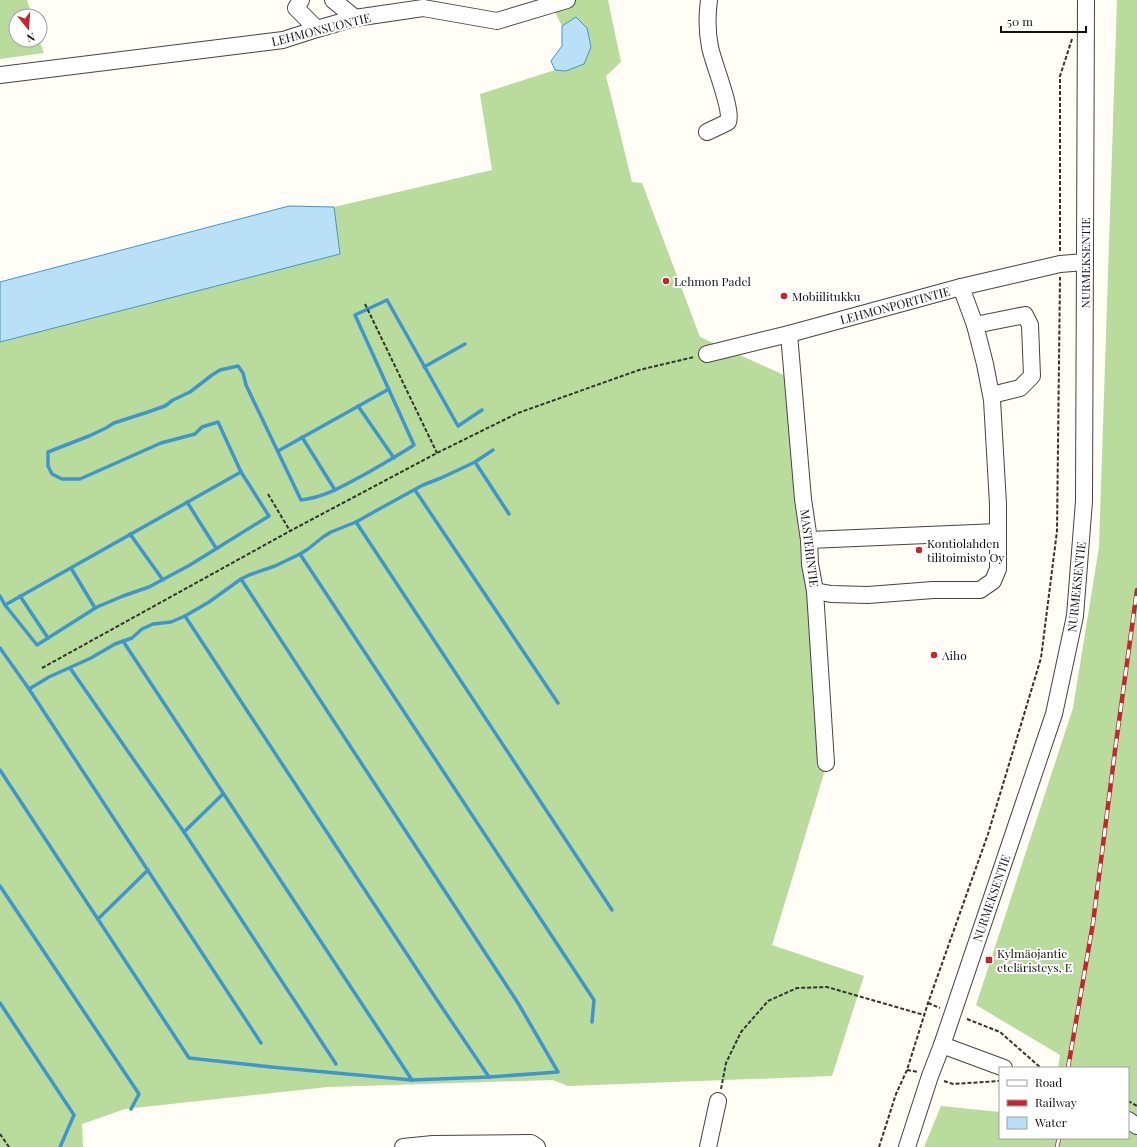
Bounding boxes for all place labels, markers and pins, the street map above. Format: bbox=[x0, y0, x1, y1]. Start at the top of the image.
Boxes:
place label: Lehmon Padel bbox=[674, 273, 752, 289]
marker: Lehmon Padel bbox=[661, 276, 671, 286]
place label: Mobiilitukku bbox=[792, 288, 861, 304]
marker: Mobiilitukku bbox=[779, 291, 789, 301]
place label: Kontiolahden tilitoimisto Oy bbox=[927, 535, 1004, 565]
marker: Kontiolahden tilitoimisto Oy bbox=[914, 545, 924, 555]
place label: Aiho bbox=[941, 647, 967, 663]
marker: Aiho bbox=[929, 650, 939, 660]
place label: Kylmäojantie eteläristeys, E bbox=[997, 945, 1072, 975]
marker: Kylmäojantie eteläristeys, E bbox=[984, 955, 994, 965]

